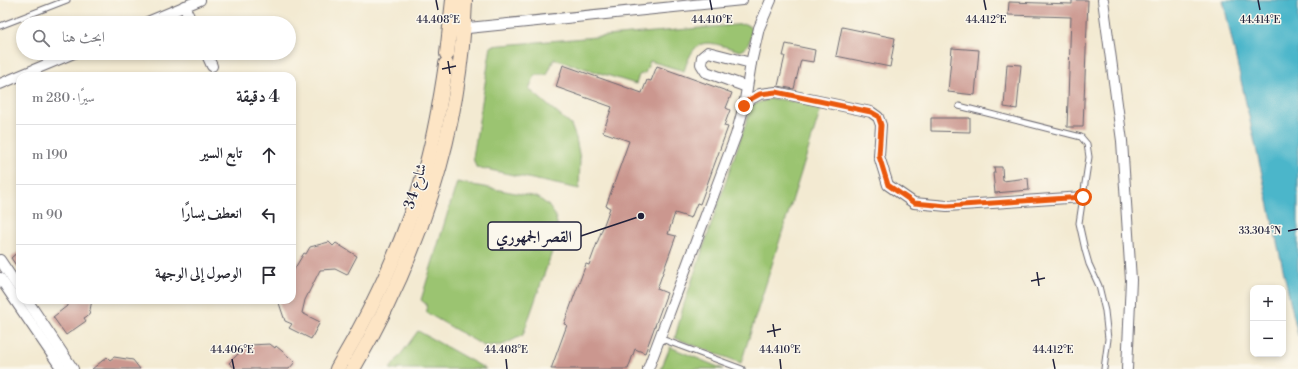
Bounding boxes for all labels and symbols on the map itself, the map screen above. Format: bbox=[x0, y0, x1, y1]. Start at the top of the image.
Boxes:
text: 44.408°E bbox=[416, 14, 460, 26]
text: 44.410°E bbox=[691, 14, 733, 26]
text: 44.412°E bbox=[965, 14, 1007, 26]
text: 44.414°E bbox=[1240, 14, 1280, 26]
route end bbox=[735, 97, 753, 115]
street label: شارع 34 bbox=[400, 161, 434, 212]
route start bbox=[1074, 188, 1092, 206]
callout: القصر الجمهوري bbox=[488, 222, 581, 250]
text: 33.304°N bbox=[1239, 225, 1282, 237]
text: القصر الجمهوري bbox=[496, 227, 572, 250]
text: 44.406°E bbox=[210, 344, 254, 356]
text: 44.408°E bbox=[484, 344, 528, 356]
text: 44.410°E bbox=[759, 344, 801, 356]
text: 44.412°E bbox=[1032, 344, 1074, 356]

